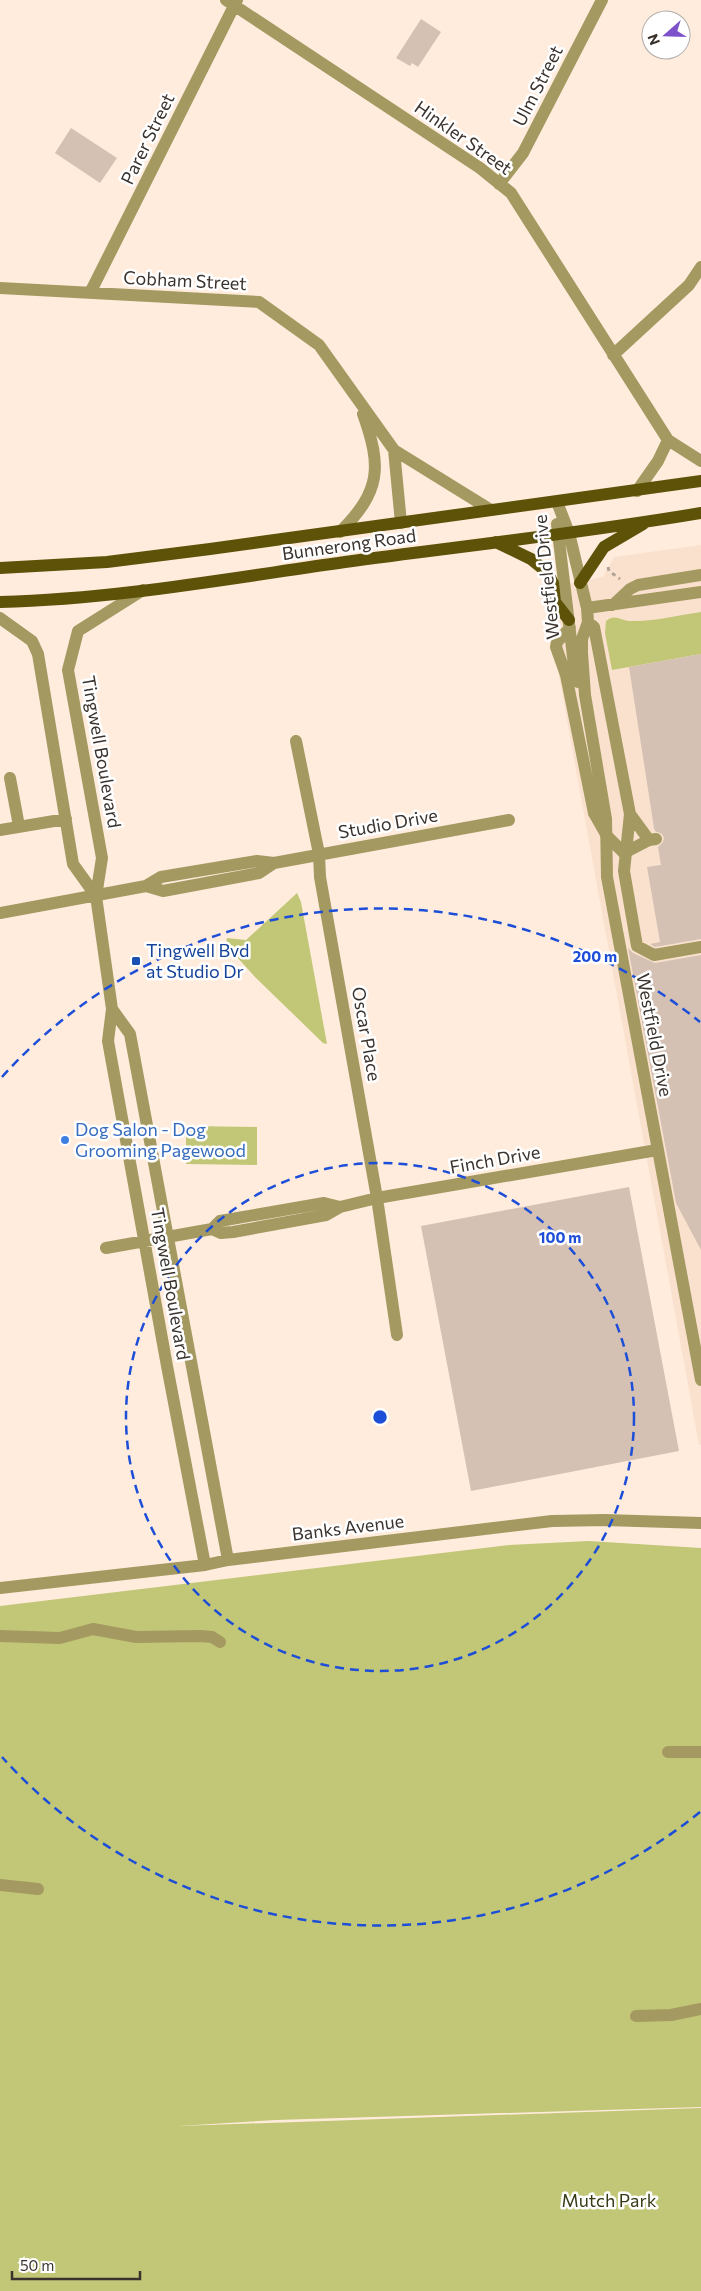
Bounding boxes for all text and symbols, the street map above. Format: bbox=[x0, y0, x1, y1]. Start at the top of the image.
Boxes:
north arrow bbox=[641, 10, 691, 60]
text: N bbox=[644, 32, 663, 47]
street label: Ulm Street bbox=[507, 41, 567, 130]
street label: Parer Street bbox=[116, 89, 179, 188]
street label: Hinkler Street bbox=[411, 96, 516, 179]
street label: Cobham Street bbox=[123, 266, 247, 294]
street label: Westfield Drive bbox=[529, 514, 563, 641]
street label: Bunnerong Road bbox=[280, 524, 417, 564]
street label: Tingwell Boulevard bbox=[78, 674, 126, 830]
street label: Studio Drive bbox=[336, 803, 439, 843]
place label: Tingwell Bvd at Studio Dr bbox=[146, 939, 249, 982]
text: 200 m bbox=[573, 947, 617, 965]
marker: Tingwell Bvd at Studio Dr bbox=[130, 955, 142, 967]
street label: Westfield Drive bbox=[632, 971, 678, 1098]
street label: Oscar Place bbox=[348, 985, 386, 1083]
place label: Dog Salon - Dog Grooming Pagewood bbox=[75, 1118, 246, 1161]
marker: Dog Salon - Dog Grooming Pagewood bbox=[59, 1134, 71, 1146]
street label: Finch Drive bbox=[448, 1140, 542, 1178]
street label: Tingwell Boulevard bbox=[147, 1206, 195, 1362]
text: 100 m bbox=[539, 1228, 581, 1246]
centre of rings bbox=[371, 1408, 389, 1426]
street label: Banks Avenue bbox=[291, 1509, 405, 1545]
park label: Mutch Park bbox=[562, 2189, 657, 2211]
scale bar bbox=[12, 2248, 140, 2280]
text: 50 m bbox=[20, 2256, 54, 2274]

